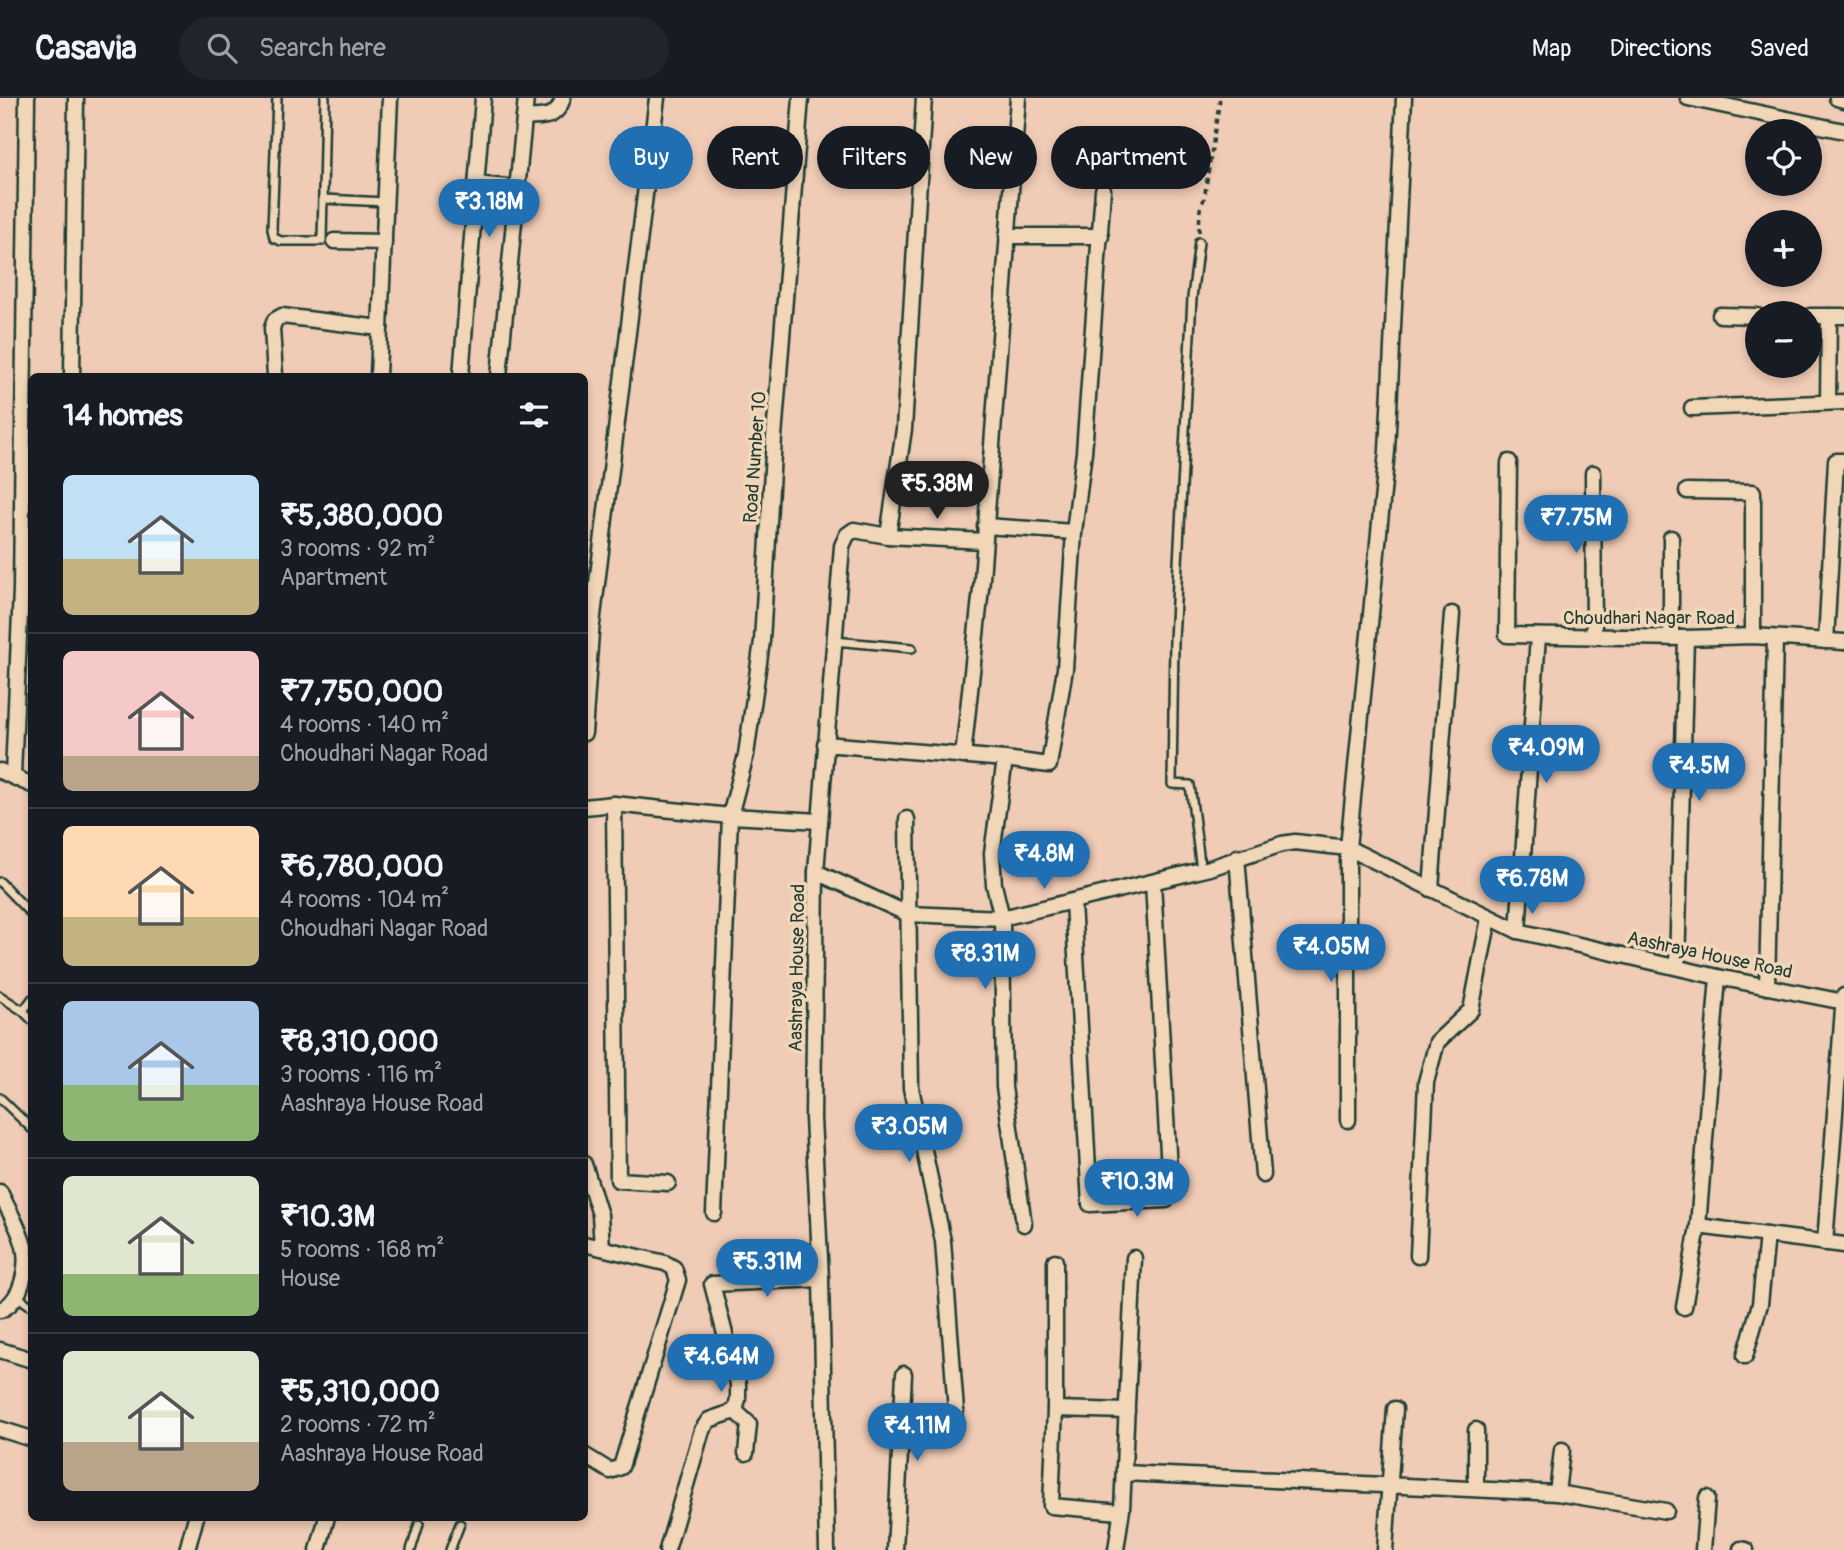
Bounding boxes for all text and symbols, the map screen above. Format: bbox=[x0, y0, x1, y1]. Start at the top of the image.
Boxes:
search box bbox=[179, 17, 669, 80]
text: Casavia bbox=[35, 28, 137, 69]
icon: search bbox=[203, 29, 241, 67]
text: Search here bbox=[259, 32, 386, 64]
text: Map bbox=[1532, 34, 1572, 63]
text: Directions bbox=[1610, 34, 1711, 63]
text: Saved bbox=[1749, 34, 1809, 63]
map controls bbox=[1745, 119, 1822, 378]
button: locate bbox=[1745, 119, 1822, 196]
chip: Buy bbox=[609, 126, 693, 189]
chip: Rent bbox=[707, 126, 803, 189]
chip: Filters bbox=[817, 126, 930, 189]
chip: New bbox=[944, 126, 1037, 189]
chip: Apartment bbox=[1051, 126, 1211, 189]
pin: ₹3.18M bbox=[432, 180, 546, 239]
text: ₹3.18M bbox=[455, 187, 523, 216]
button: + bbox=[1745, 210, 1822, 287]
button: − bbox=[1745, 301, 1822, 378]
street label: Road Number 10 bbox=[738, 390, 772, 524]
icon: filters bbox=[515, 396, 553, 434]
text: 14 homes bbox=[63, 397, 183, 434]
pin: ₹5.38M bbox=[880, 462, 994, 521]
text: ₹5.38M bbox=[901, 469, 973, 498]
pin: ₹7.75M bbox=[1519, 496, 1633, 555]
text: ₹5,380,000 bbox=[280, 497, 443, 534]
icon: home bbox=[119, 503, 203, 587]
text: ₹7.75M bbox=[1540, 503, 1612, 532]
text: 3 rooms · 92 m² bbox=[280, 534, 435, 563]
text: Apartment bbox=[280, 563, 387, 592]
street label: Choudhari Nagar Road bbox=[1563, 606, 1735, 630]
text: ₹7,750,000 bbox=[280, 673, 443, 710]
icon: home bbox=[119, 679, 203, 763]
text: 4 rooms · 140 m² bbox=[280, 710, 449, 739]
pin: ₹4.09M bbox=[1489, 726, 1603, 785]
text: ₹4.09M bbox=[1508, 733, 1584, 762]
text: Choudhari Nagar Road bbox=[280, 739, 488, 768]
pin: ₹4.5M bbox=[1650, 744, 1748, 803]
text: ₹4.5M bbox=[1668, 751, 1730, 780]
pin: ₹4.8M bbox=[995, 832, 1093, 891]
text: ₹4.8M bbox=[1014, 839, 1074, 868]
text: ₹6,780,000 bbox=[280, 848, 444, 885]
icon: home bbox=[119, 854, 203, 938]
pin: ₹6.78M bbox=[1475, 856, 1589, 916]
text: ₹6.78M bbox=[1496, 864, 1568, 893]
street label: Aashraya House Road bbox=[784, 884, 810, 1052]
text: 4 rooms · 104 m² bbox=[280, 885, 449, 914]
text: Choudhari Nagar Road bbox=[280, 914, 488, 943]
pin: ₹4.05M bbox=[1274, 924, 1388, 984]
street label: Aashraya House Road bbox=[1625, 926, 1795, 984]
pin: ₹8.31M bbox=[928, 932, 1042, 991]
text: ₹4.05M bbox=[1293, 932, 1369, 961]
text: ₹8.31M bbox=[951, 939, 1019, 968]
text: ₹8,310,000 bbox=[280, 1023, 439, 1060]
icon: home bbox=[119, 1029, 203, 1113]
text: 3 rooms · 116 m² bbox=[280, 1060, 442, 1089]
text: Aashraya House Road bbox=[280, 1089, 484, 1118]
pin: ₹3.05M bbox=[852, 1104, 966, 1164]
text: ₹3.05M bbox=[871, 1112, 947, 1141]
pin: ₹10.3M bbox=[1080, 1160, 1194, 1219]
text: ₹10.3M bbox=[1101, 1167, 1173, 1196]
text: ₹10.3M bbox=[280, 1198, 375, 1235]
icon: home bbox=[119, 1204, 203, 1288]
text: 5 rooms · 168 m² bbox=[280, 1235, 444, 1264]
pin: ₹5.31M bbox=[710, 1240, 824, 1299]
text: ₹5.31M bbox=[732, 1247, 802, 1276]
text: House bbox=[280, 1264, 340, 1293]
pin: ₹4.64M bbox=[664, 1334, 778, 1394]
text: ₹4.64M bbox=[683, 1342, 759, 1371]
text: ₹5,310,000 bbox=[280, 1373, 440, 1410]
icon: home bbox=[119, 1379, 203, 1463]
pin: ₹4.11M bbox=[860, 1404, 974, 1463]
text: 2 rooms · 72 m² bbox=[280, 1410, 436, 1439]
text: ₹4.11M bbox=[884, 1411, 950, 1440]
text: Aashraya House Road bbox=[280, 1439, 484, 1468]

